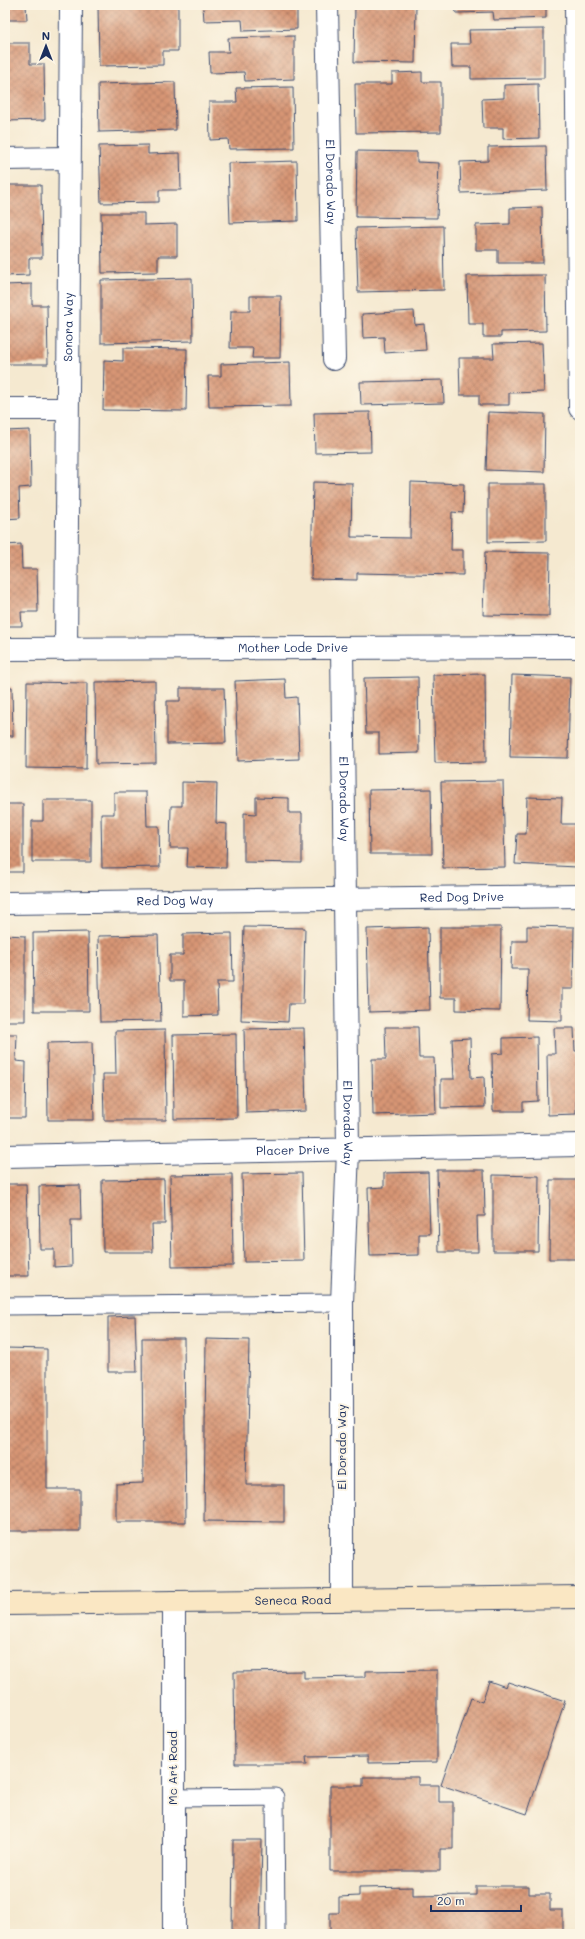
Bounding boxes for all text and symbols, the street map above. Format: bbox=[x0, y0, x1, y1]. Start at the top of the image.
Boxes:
north arrow bbox=[26, 26, 66, 66]
text: N bbox=[42, 28, 50, 43]
street label: El Dorado Way bbox=[323, 139, 340, 225]
street label: Sonora Way bbox=[59, 292, 76, 362]
street label: Mother Lode Drive bbox=[238, 639, 348, 655]
street label: El Dorado Way bbox=[336, 756, 353, 842]
street label: Red Dog Drive bbox=[420, 888, 504, 905]
street label: Red Dog Way bbox=[136, 891, 214, 908]
street label: El Dorado Way bbox=[340, 1080, 357, 1166]
street label: Placer Drive bbox=[256, 1141, 330, 1158]
street label: El Dorado Way bbox=[333, 1404, 349, 1490]
street label: Seneca Road bbox=[255, 1591, 332, 1608]
street label: Mc Art Road bbox=[164, 1731, 180, 1805]
scale bar bbox=[431, 1887, 521, 1913]
text: 20 m bbox=[437, 1892, 465, 1908]

